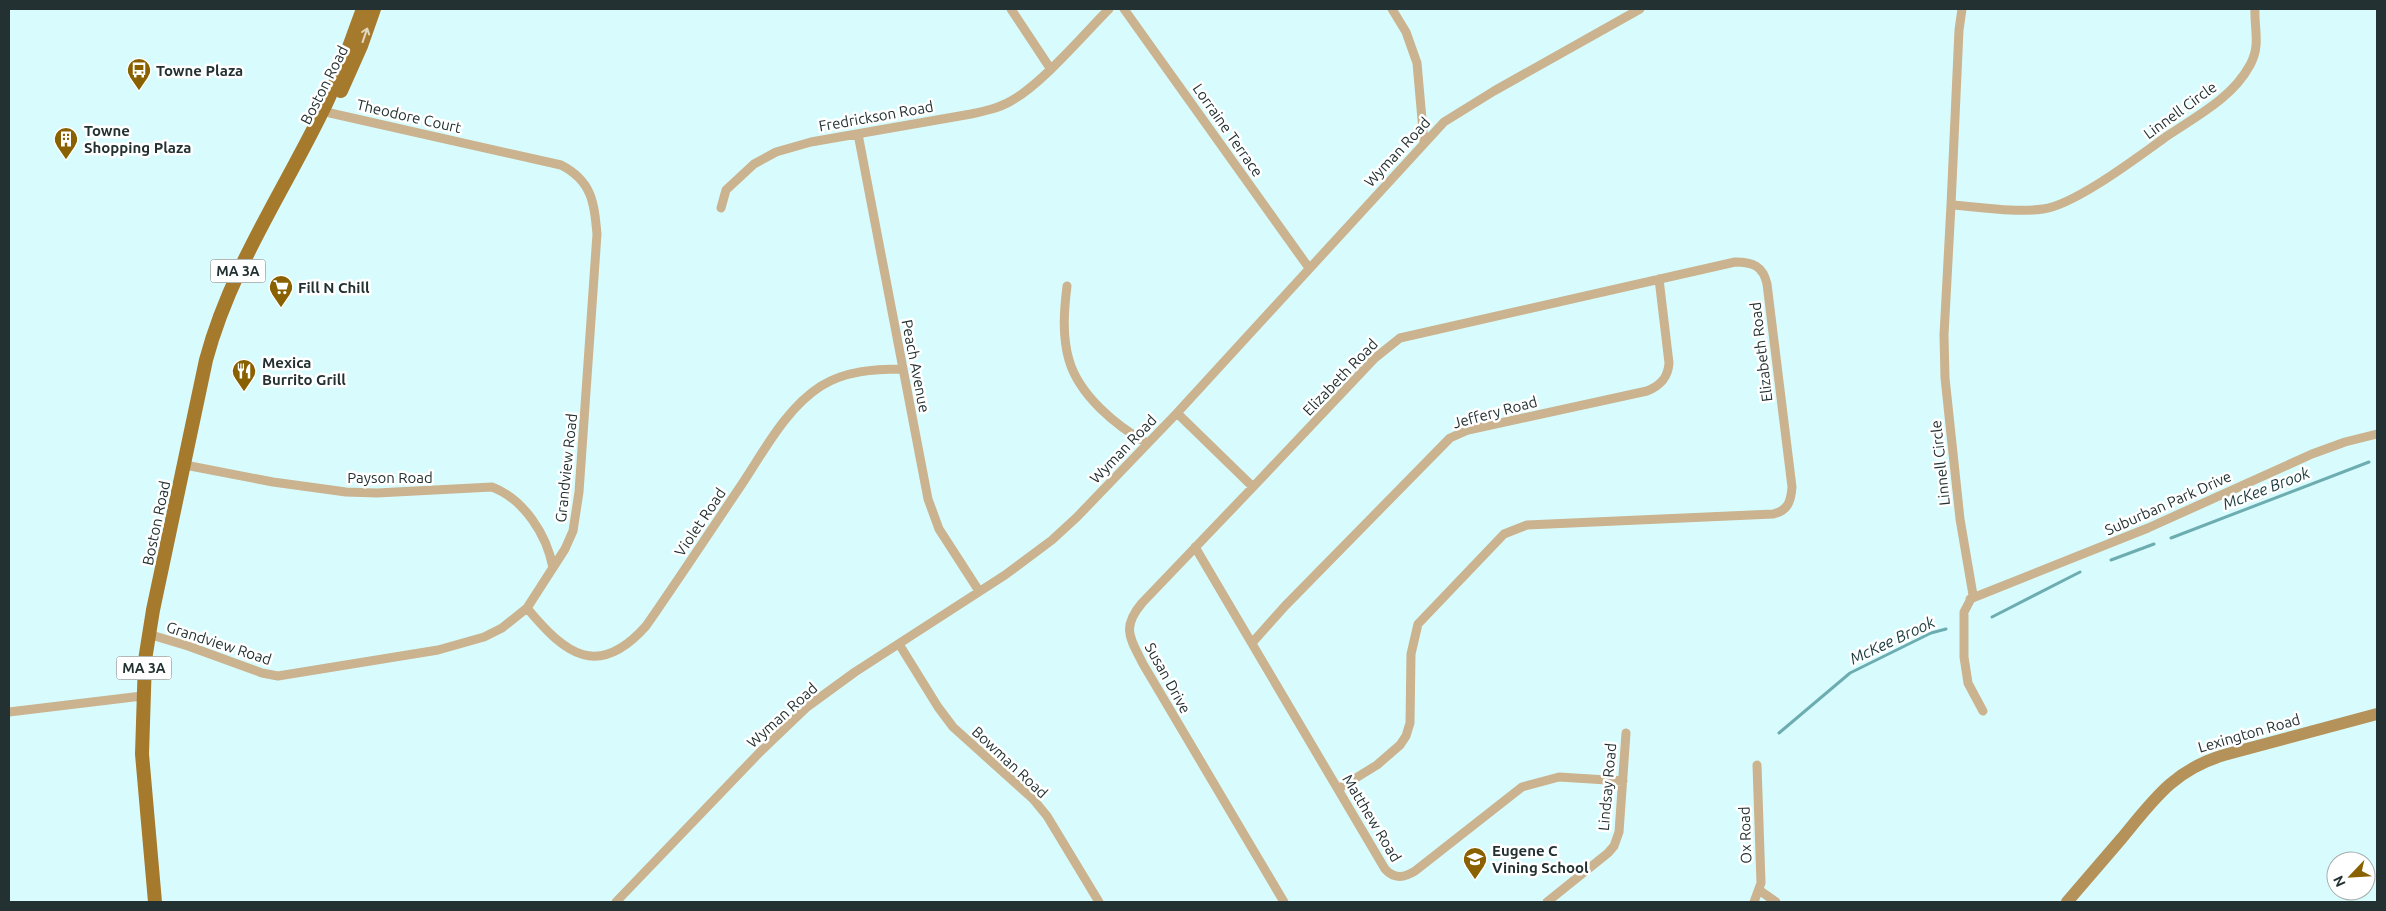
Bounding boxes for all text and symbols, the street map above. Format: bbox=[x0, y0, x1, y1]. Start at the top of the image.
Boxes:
one-way arrow bbox=[361, 28, 370, 43]
street label: Boston Road bbox=[297, 43, 351, 127]
bus stop icon: Towne Plaza bbox=[126, 57, 152, 91]
place label: Towne Plaza bbox=[156, 62, 243, 79]
street label: Linnell Circle bbox=[2140, 78, 2220, 142]
street label: Lorraine Terrace bbox=[1190, 80, 1266, 180]
street label: Theodore Court bbox=[355, 96, 463, 136]
street label: Fredrickson Road bbox=[817, 98, 935, 134]
street label: Wyman Road bbox=[1361, 114, 1433, 190]
place label: Towne Shopping Plaza bbox=[84, 122, 191, 156]
building icon: Towne Shopping Plaza bbox=[53, 126, 79, 160]
road number: MA 3A bbox=[210, 260, 266, 282]
supermarket icon: Fill N Chill bbox=[268, 274, 294, 308]
place label: Fill N Chill bbox=[298, 279, 370, 296]
street label: Elizabeth Road bbox=[1746, 301, 1776, 403]
street label: Peach Avenue bbox=[899, 318, 933, 414]
street label: Elizabeth Road bbox=[1299, 335, 1381, 419]
place label: Mexica Burrito Grill bbox=[262, 354, 346, 388]
restaurant icon: Mexica Burrito Grill bbox=[231, 358, 257, 392]
street label: Jeffery Road bbox=[1451, 393, 1539, 431]
street label: Wyman Road bbox=[1086, 411, 1160, 487]
street label: Grandview Road bbox=[552, 413, 580, 523]
street label: Linnell Circle bbox=[1927, 420, 1953, 506]
water label: McKee Brook bbox=[2220, 463, 2313, 513]
street label: Suburban Park Drive bbox=[2102, 467, 2234, 539]
street label: Payson Road bbox=[347, 469, 433, 486]
street label: Boston Road bbox=[139, 479, 173, 567]
street label: Violet Road bbox=[671, 485, 729, 559]
water label: McKee Brook bbox=[1847, 612, 1938, 668]
street label: Grandview Road bbox=[164, 618, 274, 668]
street label: Susan Drive bbox=[1142, 640, 1194, 716]
road number: MA 3A bbox=[116, 656, 172, 680]
street label: Wyman Road bbox=[743, 679, 821, 751]
street label: Lexington Road bbox=[2196, 710, 2302, 756]
street label: Bowman Road bbox=[969, 723, 1051, 801]
street label: Lindsay Road bbox=[1595, 742, 1619, 832]
street label: Matthew Road bbox=[1339, 771, 1405, 865]
street label: Ox Road bbox=[1736, 806, 1754, 864]
place label: Eugene C Vining School bbox=[1492, 842, 1589, 876]
school or university icon: Eugene C Vining School bbox=[1462, 846, 1488, 880]
north arrow bbox=[2326, 851, 2376, 901]
text: N bbox=[2330, 873, 2349, 890]

